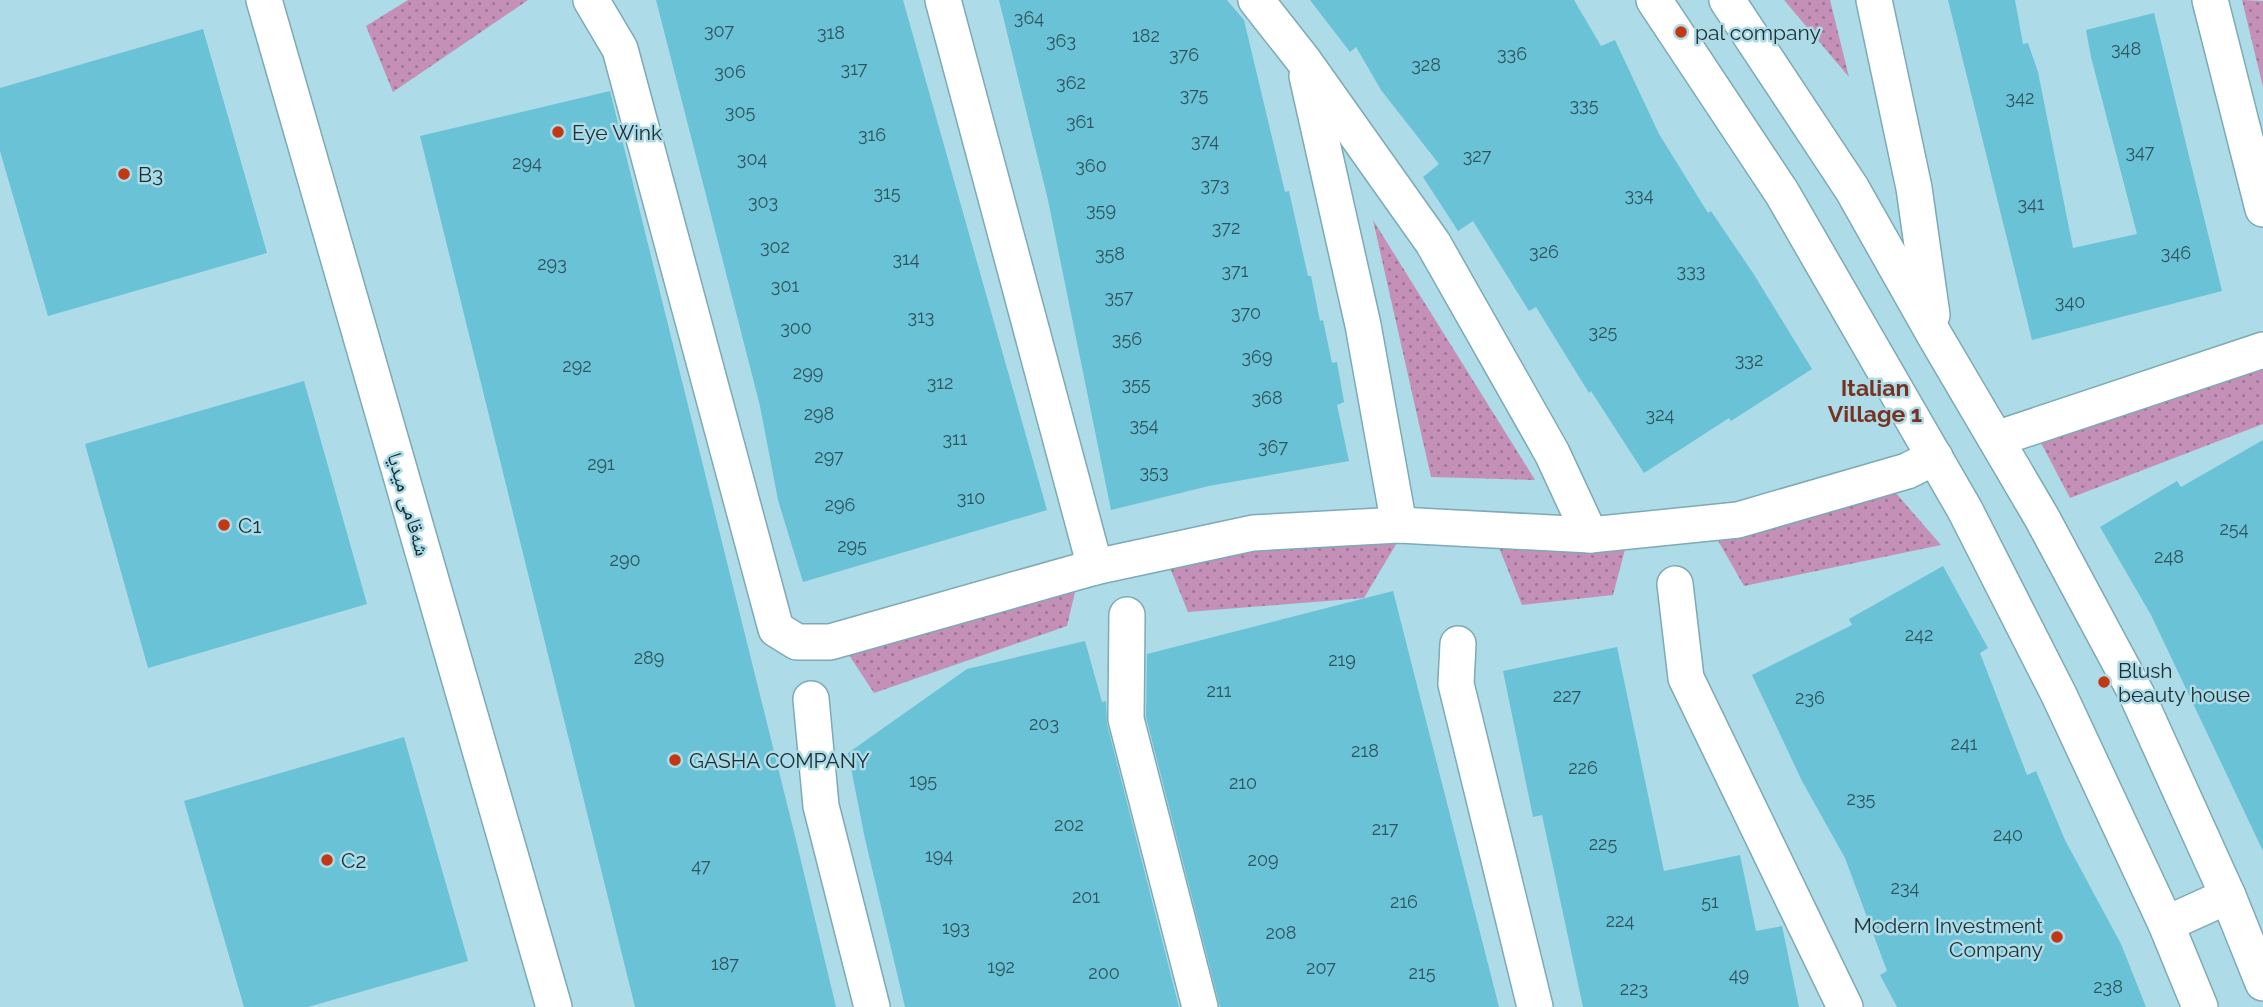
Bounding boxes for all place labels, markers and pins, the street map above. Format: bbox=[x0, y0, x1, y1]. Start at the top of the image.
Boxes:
place label: pal company bbox=[1695, 20, 1821, 45]
marker: pal company bbox=[1673, 24, 1689, 40]
place label: Eye Wink bbox=[572, 120, 662, 145]
marker: Eye Wink bbox=[550, 124, 566, 140]
place label: B3 bbox=[138, 162, 163, 187]
marker: B3 bbox=[116, 166, 132, 182]
place label: C1 bbox=[238, 513, 261, 538]
marker: C1 bbox=[216, 517, 232, 533]
place label: Blush beauty house bbox=[2118, 658, 2250, 707]
marker: Blush beauty house bbox=[2096, 674, 2112, 690]
place label: GASHA COMPANY bbox=[689, 748, 870, 773]
marker: GASHA COMPANY bbox=[667, 752, 683, 768]
place label: C2 bbox=[341, 848, 366, 873]
marker: C2 bbox=[319, 852, 335, 868]
place label: Modern Investment Company bbox=[1854, 913, 2043, 962]
marker: Modern Investment Company bbox=[2049, 929, 2065, 945]

